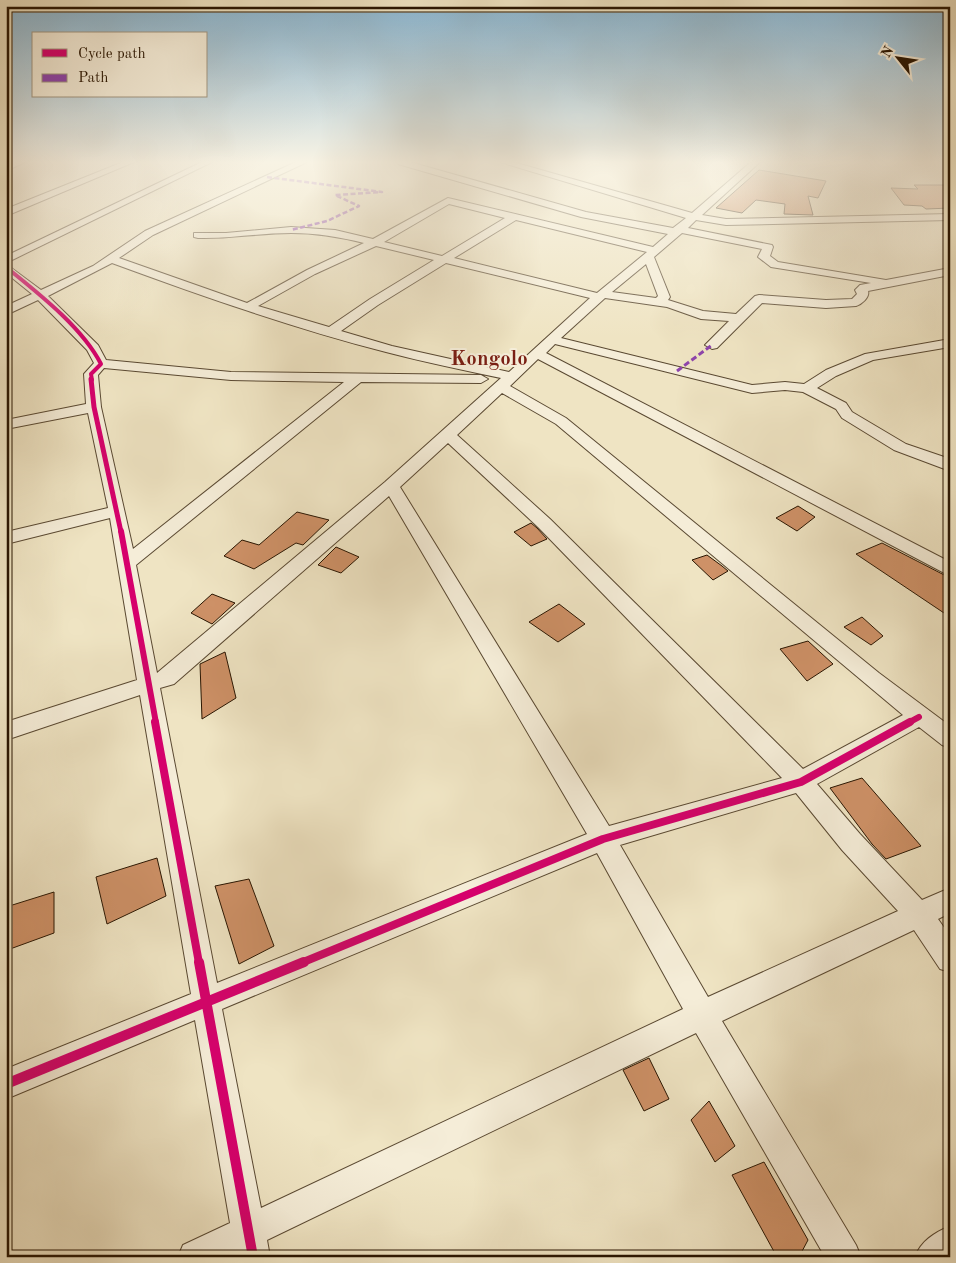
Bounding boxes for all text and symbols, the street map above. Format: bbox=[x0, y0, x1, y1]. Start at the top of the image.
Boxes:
legend bbox=[32, 32, 208, 98]
north arrow bbox=[874, 32, 924, 82]
text: N bbox=[879, 44, 896, 60]
text: Cycle path bbox=[78, 47, 146, 62]
text: Path bbox=[78, 71, 108, 86]
district label: Kongolo bbox=[450, 349, 528, 370]

